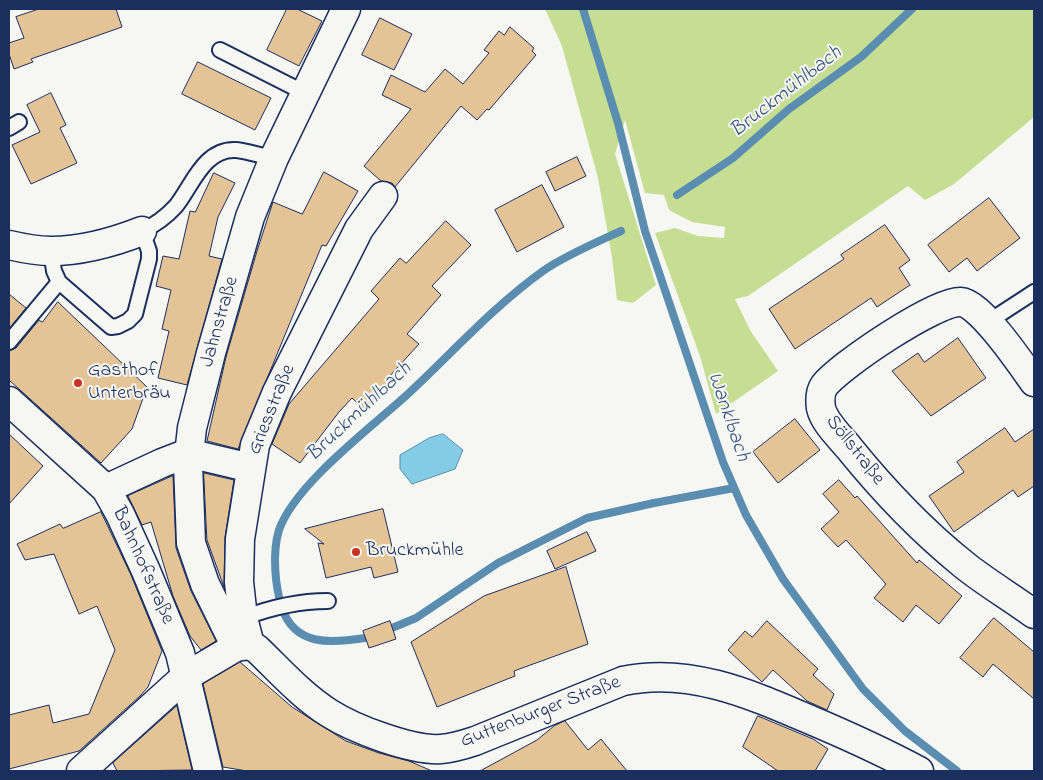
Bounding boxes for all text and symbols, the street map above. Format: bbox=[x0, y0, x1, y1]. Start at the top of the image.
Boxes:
water label: Bruckmühlbach bbox=[726, 42, 848, 144]
street label: Jahnstraße bbox=[197, 274, 245, 370]
water label: Bruckmühlbach bbox=[302, 358, 418, 468]
place label: Gasthof Unterbräu bbox=[88, 360, 171, 407]
street label: Griesstraße bbox=[244, 362, 302, 458]
water label: Wanklbach bbox=[700, 369, 754, 465]
marker: Gasthof Unterbräu bbox=[72, 377, 84, 389]
street label: Söllstraße bbox=[819, 411, 889, 491]
street label: Bahnhofstraße bbox=[105, 504, 179, 628]
place label: Bruckmühle bbox=[366, 540, 463, 564]
marker: Bruckmühle bbox=[350, 546, 362, 558]
street label: Guttenburger Straße bbox=[458, 671, 624, 755]

